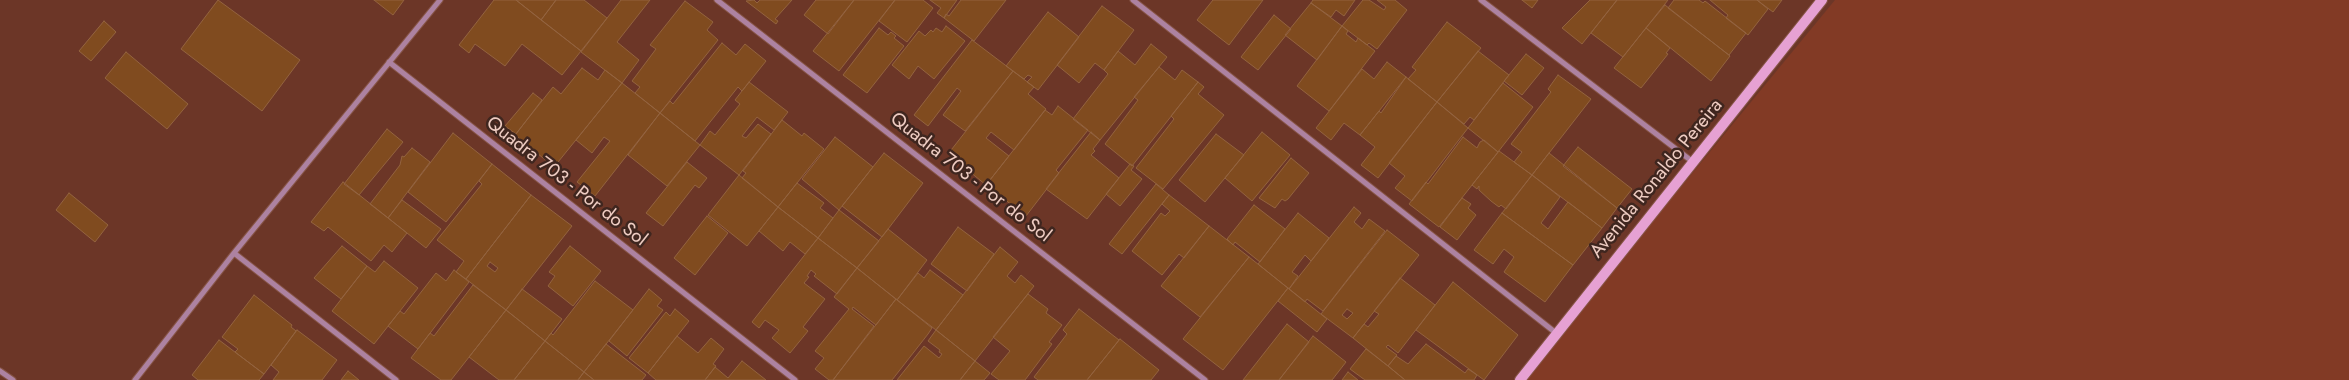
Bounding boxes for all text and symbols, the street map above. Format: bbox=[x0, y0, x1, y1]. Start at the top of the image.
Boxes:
street label: Avenida Ronaldo Pereira bbox=[1586, 95, 1728, 263]
street label: Quadra 703 - Por do Sol bbox=[885, 108, 1055, 248]
street label: Quadra 703 - Por do Sol bbox=[481, 112, 651, 252]

